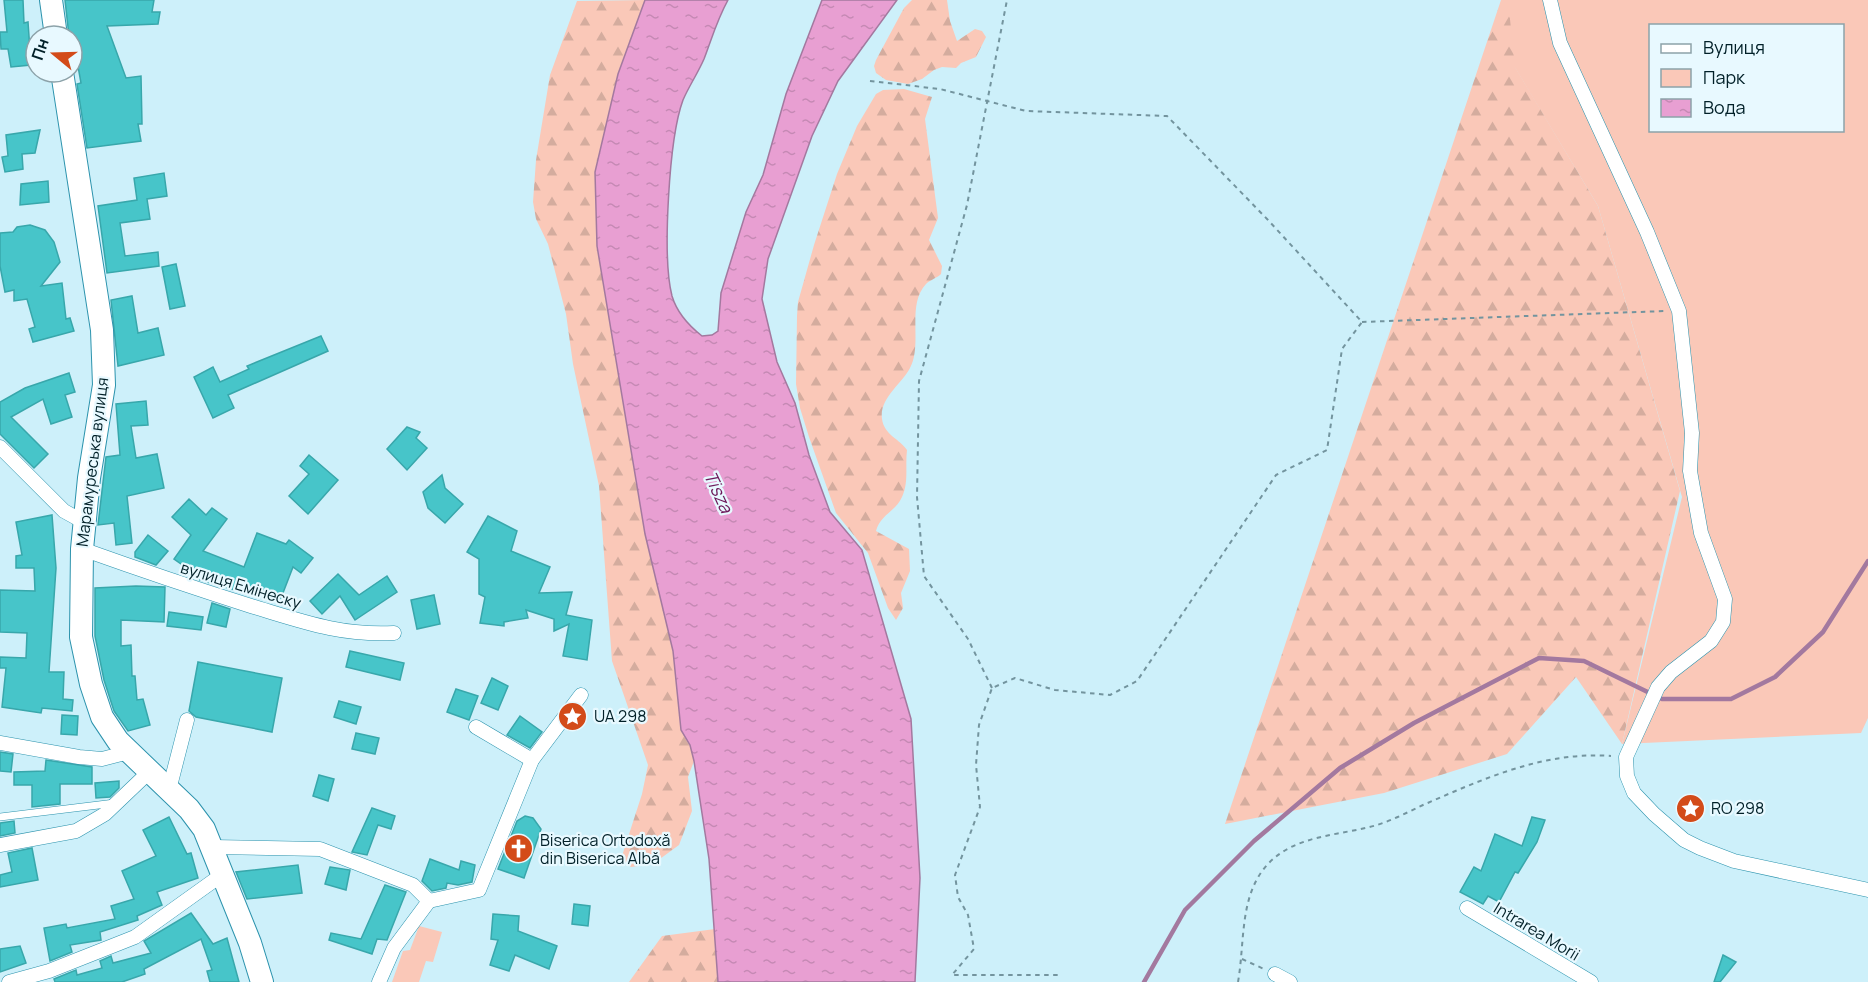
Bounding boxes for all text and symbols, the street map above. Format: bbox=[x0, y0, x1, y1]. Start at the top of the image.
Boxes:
north arrow bbox=[24, 24, 84, 84]
legend bbox=[1649, 24, 1844, 132]
text: Пн bbox=[26, 35, 54, 63]
text: Вулиця bbox=[1703, 35, 1765, 59]
text: Парк bbox=[1703, 65, 1746, 89]
text: Вода bbox=[1703, 95, 1745, 119]
street label: Марамуреська вулиця bbox=[71, 376, 113, 548]
water label: Tisza bbox=[699, 467, 739, 517]
street label: вулиця Емінеску bbox=[178, 556, 304, 614]
place icon: UA 298 bbox=[557, 700, 589, 732]
place label: UA 298 bbox=[594, 705, 646, 727]
place icon: RO 298 bbox=[1674, 792, 1706, 824]
place label: RO 298 bbox=[1711, 797, 1764, 819]
place label: Biserica Ortodoxă din Biserica Albă bbox=[540, 829, 670, 869]
church icon: Biserica Ortodoxă din Biserica Albă bbox=[503, 833, 535, 865]
street label: Intrarea Morii bbox=[1490, 897, 1584, 965]

